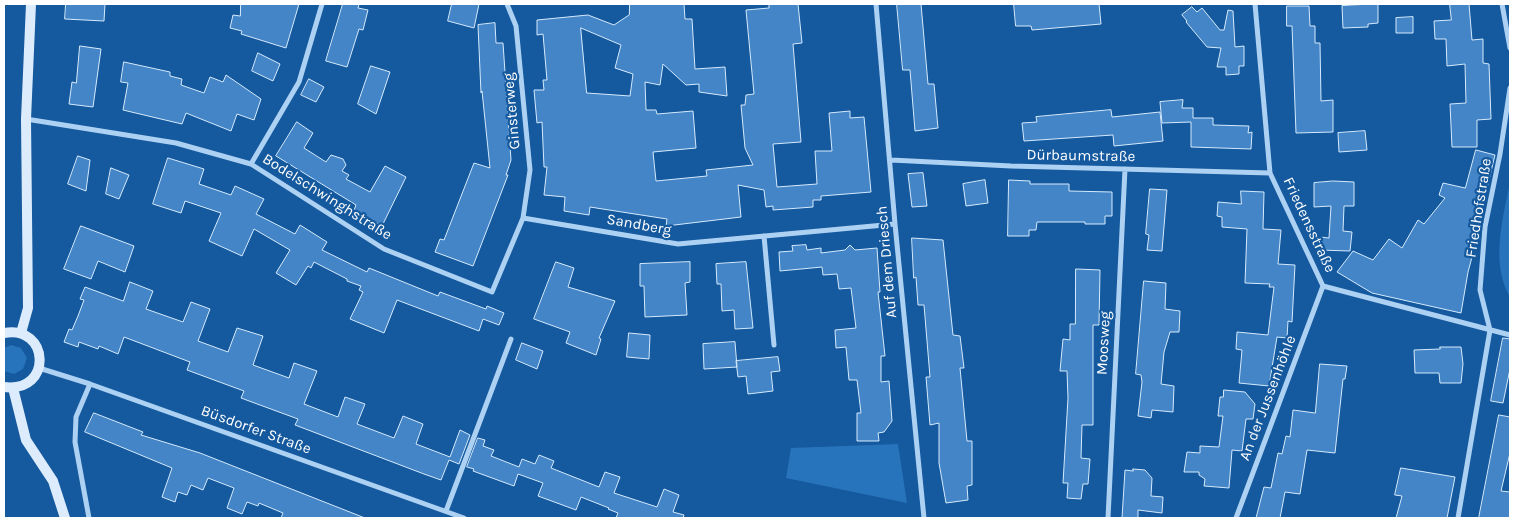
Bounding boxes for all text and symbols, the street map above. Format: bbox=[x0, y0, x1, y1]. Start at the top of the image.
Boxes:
street label: Ginsterweg bbox=[500, 72, 524, 150]
street label: Dürbaumstraße bbox=[1026, 146, 1136, 166]
street label: Bodelschwinghstraße bbox=[259, 150, 395, 244]
street label: Friedhofstraße bbox=[1462, 157, 1496, 259]
street label: Friedensstraße bbox=[1279, 174, 1339, 276]
street label: Auf dem Driesch bbox=[873, 205, 901, 319]
street label: Sandberg bbox=[605, 210, 673, 240]
street label: Moosweg bbox=[1093, 311, 1115, 375]
street label: An der Jussenhöhle bbox=[1236, 333, 1300, 463]
street label: Büsdorfer Straße bbox=[198, 402, 314, 458]

